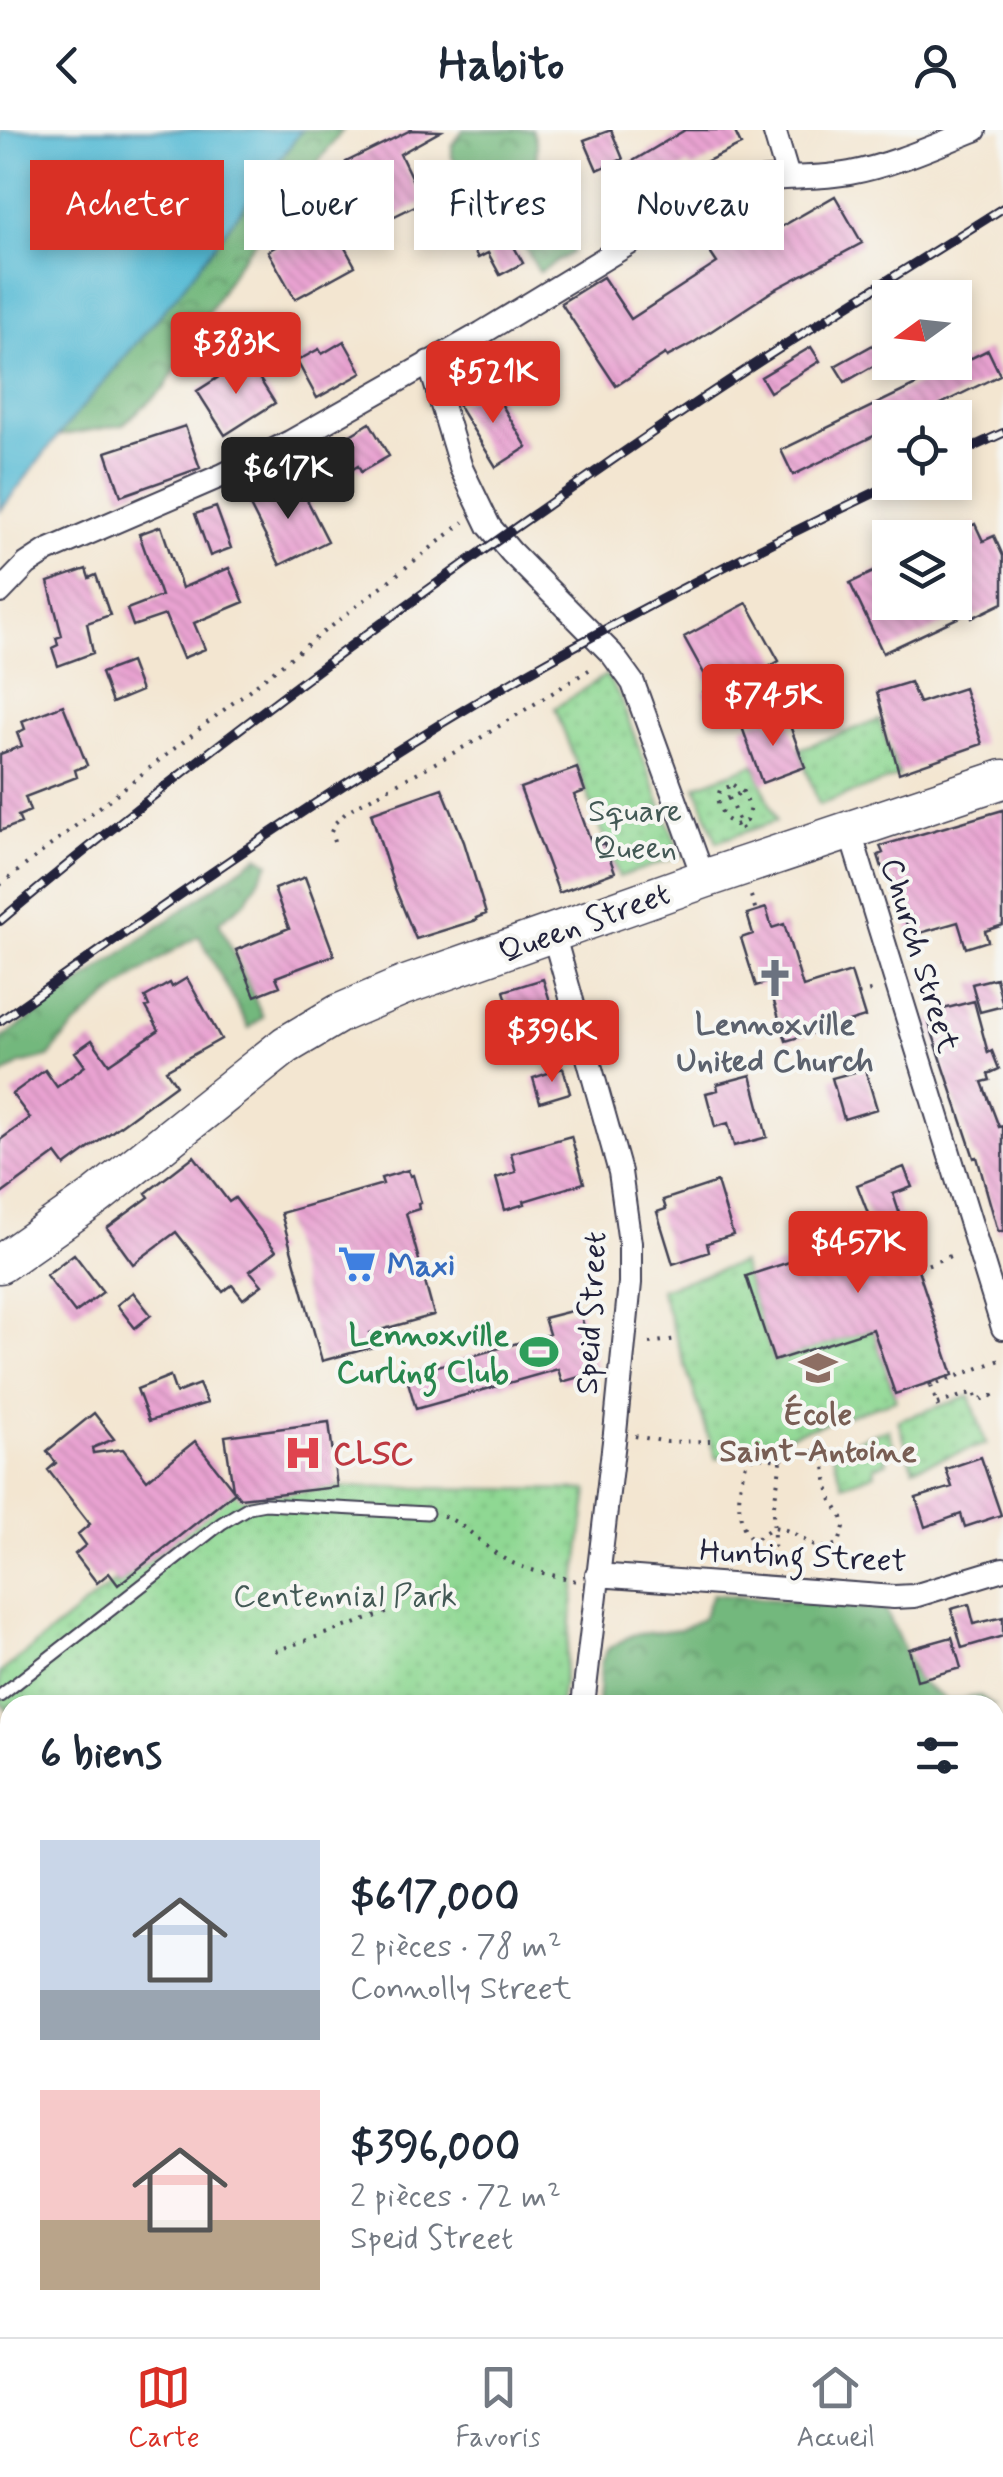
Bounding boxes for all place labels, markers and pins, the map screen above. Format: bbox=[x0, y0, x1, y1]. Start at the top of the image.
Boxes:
pin: $383K bbox=[166, 312, 306, 397]
pin: $521K bbox=[423, 341, 563, 426]
pin: $617K bbox=[218, 437, 358, 522]
pin: $745K bbox=[703, 664, 843, 749]
church icon: Lennoxville United Church bbox=[754, 957, 796, 999]
pin: $396K bbox=[482, 1000, 622, 1085]
place label: Lennoxville United Church bbox=[676, 1004, 874, 1083]
pin: $457K bbox=[788, 1211, 928, 1296]
supermarket icon: Maxi bbox=[336, 1243, 378, 1285]
place label: Maxi bbox=[387, 1245, 455, 1287]
place label: Lennoxville Curling Club bbox=[336, 1315, 509, 1398]
sports icon: Lennoxville Curling Club bbox=[518, 1331, 560, 1373]
school or university icon: École Saint-Antoine bbox=[797, 1347, 839, 1389]
place label: École Saint-Antoine bbox=[719, 1393, 917, 1473]
hospital icon: CLSC bbox=[282, 1432, 324, 1474]
place label: CLSC bbox=[333, 1434, 413, 1476]

